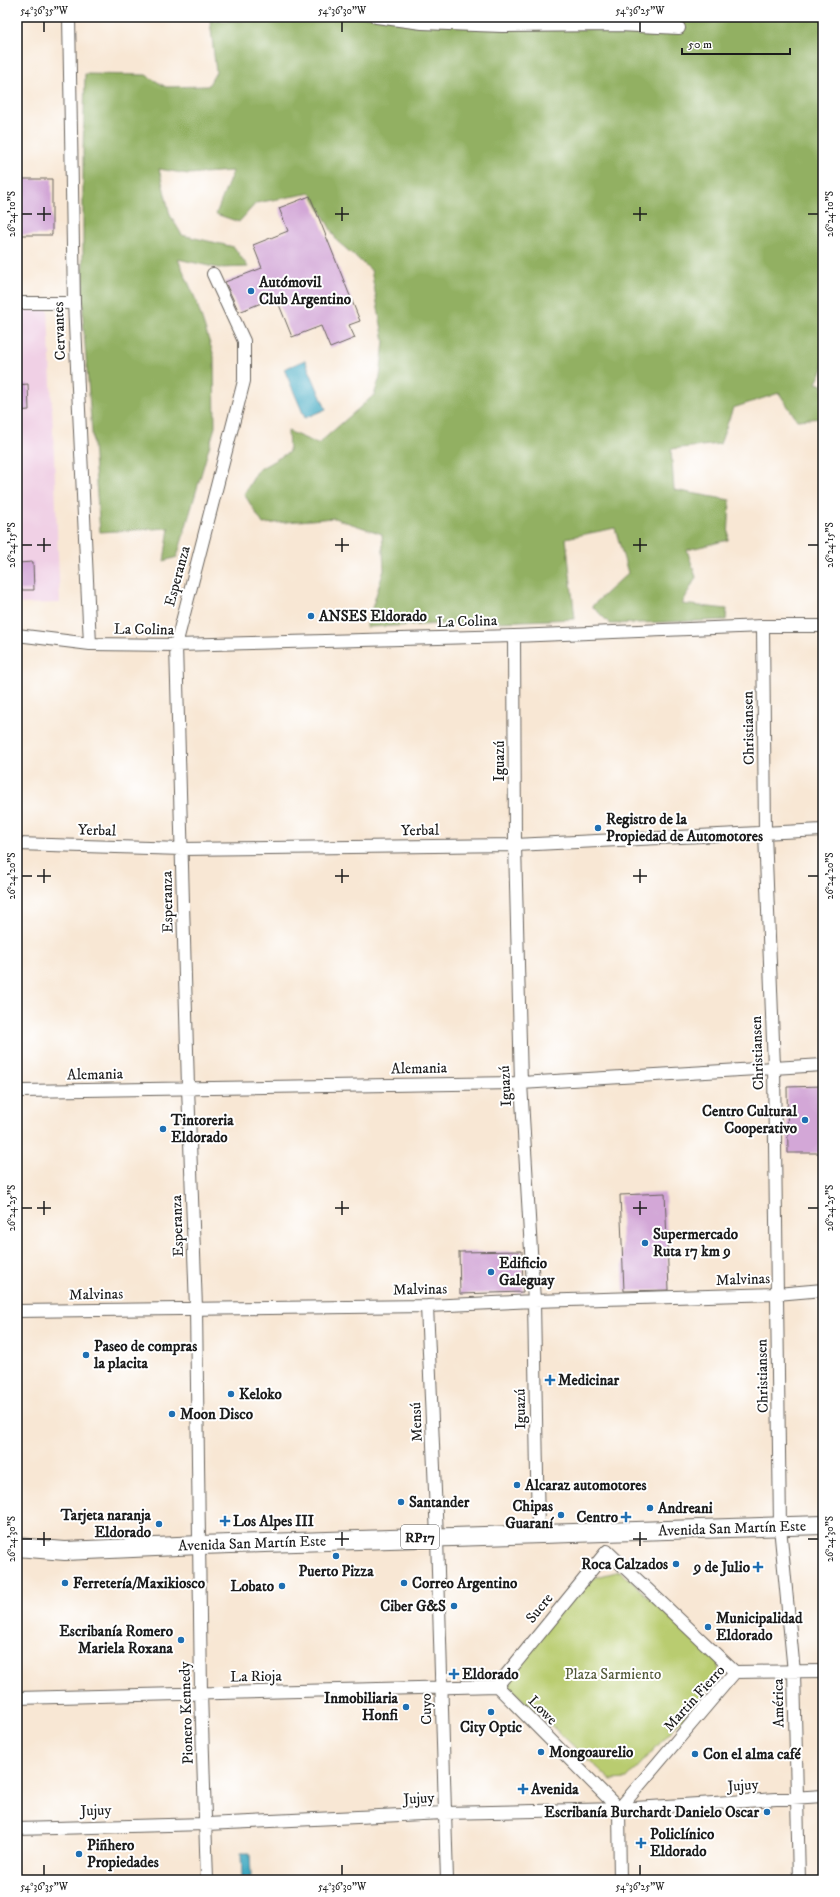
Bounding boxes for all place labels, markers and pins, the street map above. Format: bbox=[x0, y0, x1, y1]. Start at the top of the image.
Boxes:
place label: Autómovil Club Argentino bbox=[258, 273, 352, 309]
marker: Autómovil Club Argentino bbox=[246, 286, 256, 296]
place label: ANSES Eldorado bbox=[318, 607, 428, 626]
marker: ANSES Eldorado bbox=[306, 611, 316, 621]
place label: Registro de la Propiedad de Automotores bbox=[606, 810, 763, 846]
marker: Registro de la Propiedad de Automotores bbox=[593, 823, 603, 833]
place label: Centro Cultural Cooperativo bbox=[702, 1102, 798, 1138]
place label: Tintoreria Eldorado bbox=[170, 1111, 234, 1147]
marker: Centro Cultural Cooperativo bbox=[800, 1115, 810, 1125]
marker: Tintoreria Eldorado bbox=[158, 1124, 168, 1134]
place label: Supermercado Ruta 17 km 9 bbox=[653, 1225, 739, 1261]
marker: Supermercado Ruta 17 km 9 bbox=[640, 1238, 650, 1248]
place label: Edificio Galeguay bbox=[499, 1254, 555, 1290]
marker: Edificio Galeguay bbox=[486, 1267, 496, 1277]
place label: Paseo de compras la placita bbox=[93, 1337, 197, 1373]
marker: Paseo de compras la placita bbox=[81, 1350, 91, 1360]
place label: Medicinar bbox=[558, 1371, 620, 1390]
marker: Medicinar bbox=[545, 1375, 555, 1385]
place label: Keloko bbox=[239, 1385, 283, 1404]
marker: Keloko bbox=[226, 1389, 236, 1399]
place label: Moon Disco bbox=[180, 1405, 254, 1424]
marker: Moon Disco bbox=[167, 1409, 177, 1419]
place label: Alcaraz automotores bbox=[524, 1476, 647, 1495]
marker: Alcaraz automotores bbox=[512, 1480, 522, 1490]
place label: Santander bbox=[409, 1493, 470, 1512]
marker: Santander bbox=[396, 1497, 406, 1507]
place label: Chipas Guaraní bbox=[505, 1497, 554, 1533]
place label: Andreani bbox=[657, 1499, 713, 1518]
marker: Andreani bbox=[645, 1503, 655, 1513]
place label: Tarjeta naranja Eldorado bbox=[60, 1506, 152, 1542]
place label: Centro bbox=[576, 1508, 619, 1527]
marker: Chipas Guaraní bbox=[556, 1510, 566, 1520]
place label: Los Alpes III bbox=[233, 1512, 314, 1531]
marker: Centro bbox=[621, 1512, 631, 1522]
marker: Los Alpes III bbox=[220, 1516, 230, 1526]
marker: Tarjeta naranja Eldorado bbox=[154, 1519, 164, 1529]
marker: Puerto Pizza bbox=[331, 1551, 341, 1561]
place label: Roca Calzados bbox=[581, 1555, 668, 1574]
place label: 9 de Julio bbox=[693, 1558, 751, 1577]
marker: Roca Calzados bbox=[671, 1559, 681, 1569]
place label: Puerto Pizza bbox=[298, 1562, 374, 1581]
marker: 9 de Julio bbox=[753, 1562, 763, 1572]
place label: Ferretería/Maxikiosco bbox=[73, 1574, 206, 1593]
place label: Correo Argentino bbox=[412, 1574, 518, 1593]
place label: Lobato bbox=[230, 1577, 275, 1596]
marker: Ferretería/Maxikiosco bbox=[60, 1578, 70, 1588]
marker: Correo Argentino bbox=[399, 1578, 409, 1588]
marker: Lobato bbox=[277, 1581, 287, 1591]
place label: Ciber G&S bbox=[380, 1597, 446, 1616]
marker: Ciber G&S bbox=[449, 1601, 459, 1611]
place label: Municipalidad Eldorado bbox=[716, 1609, 803, 1645]
place label: Escribanía Romero Mariela Roxana bbox=[59, 1622, 174, 1658]
marker: Municipalidad Eldorado bbox=[703, 1622, 713, 1632]
marker: Escribanía Romero Mariela Roxana bbox=[176, 1635, 186, 1645]
place label: Eldorado bbox=[462, 1665, 519, 1684]
marker: Eldorado bbox=[449, 1669, 459, 1679]
place label: Inmobiliaria Honfi bbox=[324, 1689, 399, 1725]
marker: Inmobiliaria Honfi bbox=[401, 1702, 411, 1712]
marker: City Optic bbox=[486, 1707, 496, 1717]
place label: City Optic bbox=[460, 1718, 523, 1737]
place label: Mongoaurelio bbox=[549, 1743, 634, 1762]
place label: Con el alma café bbox=[703, 1745, 802, 1764]
marker: Mongoaurelio bbox=[536, 1747, 546, 1757]
marker: Con el alma café bbox=[690, 1749, 700, 1759]
place label: Avenida bbox=[530, 1780, 579, 1799]
marker: Avenida bbox=[518, 1784, 528, 1794]
place label: Escribanía Burchardt Danielo Oscar bbox=[544, 1803, 759, 1822]
marker: Escribanía Burchardt Danielo Oscar bbox=[762, 1807, 772, 1817]
place label: Policlínico Eldorado bbox=[650, 1825, 715, 1861]
place label: Piñhero Propiedades bbox=[87, 1836, 159, 1872]
marker: Policlínico Eldorado bbox=[635, 1837, 647, 1849]
marker: Piñhero Propiedades bbox=[74, 1849, 84, 1859]

